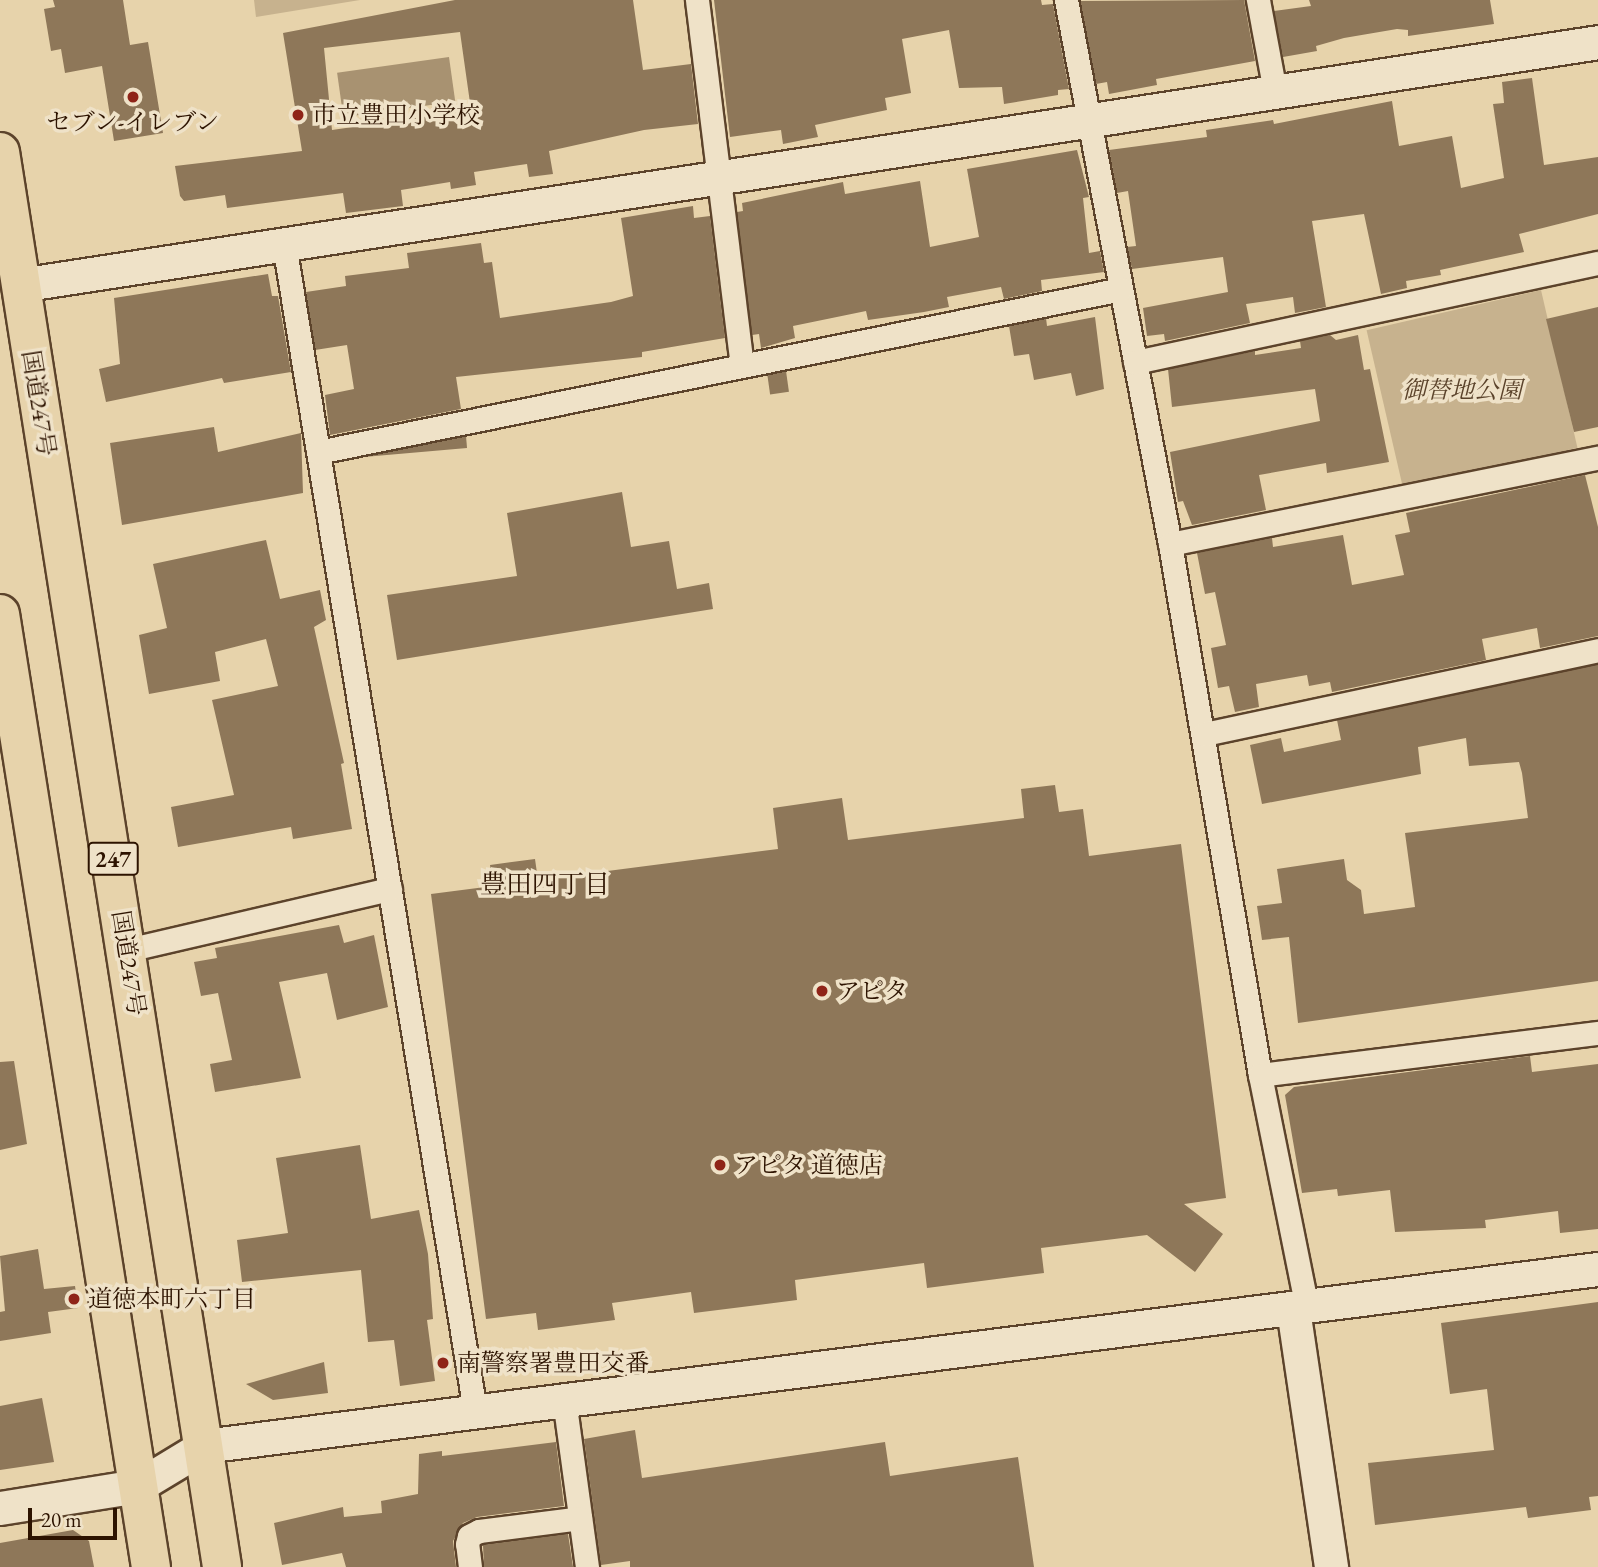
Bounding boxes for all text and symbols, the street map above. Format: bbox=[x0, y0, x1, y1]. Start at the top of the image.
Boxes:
marker: セブン-イレブン bbox=[125, 89, 141, 105]
place label: 市立豊田小学校 bbox=[312, 101, 480, 129]
marker: 市立豊田小学校 bbox=[290, 107, 306, 123]
place label: セブン-イレブン bbox=[46, 108, 220, 136]
street label: 国道247号 bbox=[16, 348, 62, 458]
park label: 御替地公園 bbox=[1402, 376, 1522, 404]
road number: 247 bbox=[87, 839, 139, 878]
district label: 豊田四丁目 bbox=[480, 869, 610, 901]
street label: 国道247号 bbox=[106, 908, 152, 1018]
place label: アピタ bbox=[836, 977, 908, 1005]
marker: アピタ bbox=[814, 983, 830, 999]
place label: アピタ 道徳店 bbox=[734, 1151, 883, 1179]
marker: アピタ 道徳店 bbox=[712, 1157, 728, 1173]
place label: 道徳本町六丁目 bbox=[88, 1285, 256, 1313]
marker: 道徳本町六丁目 bbox=[66, 1291, 82, 1307]
place label: 南警察署豊田交番 bbox=[457, 1349, 649, 1377]
marker: 南警察署豊田交番 bbox=[435, 1355, 451, 1371]
scale bar bbox=[32, 1494, 121, 1538]
text: 20 m bbox=[41, 1506, 82, 1533]

